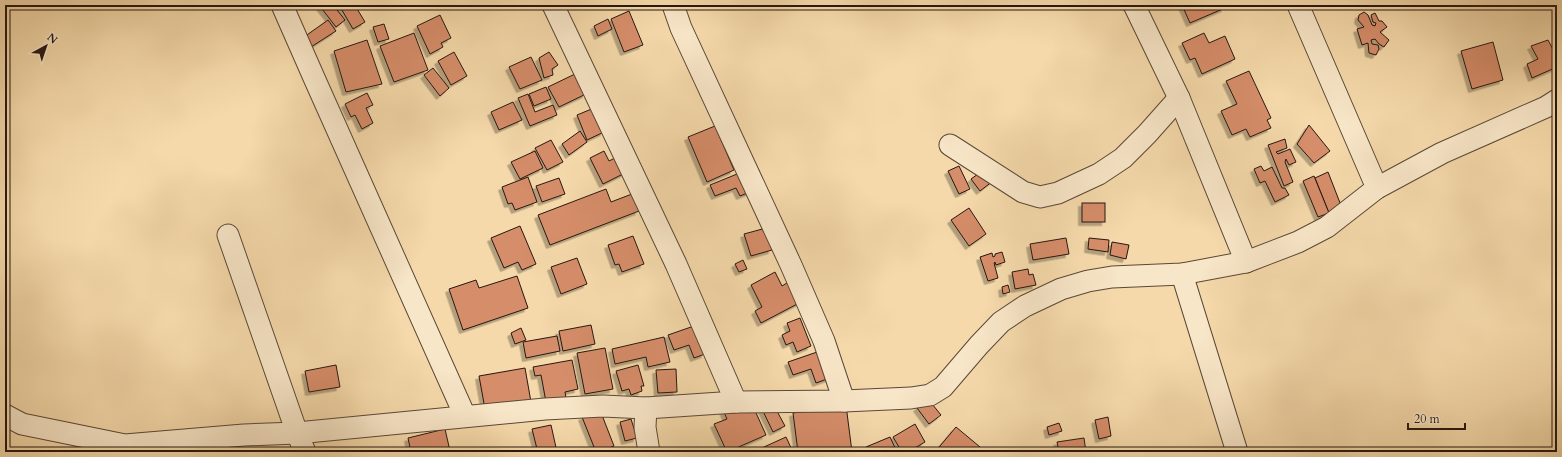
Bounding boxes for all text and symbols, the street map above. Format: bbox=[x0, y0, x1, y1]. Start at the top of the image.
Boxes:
north arrow bbox=[26, 26, 66, 66]
text: N bbox=[44, 30, 61, 48]
scale bar bbox=[1408, 405, 1465, 431]
text: 20 m bbox=[1414, 411, 1441, 427]

